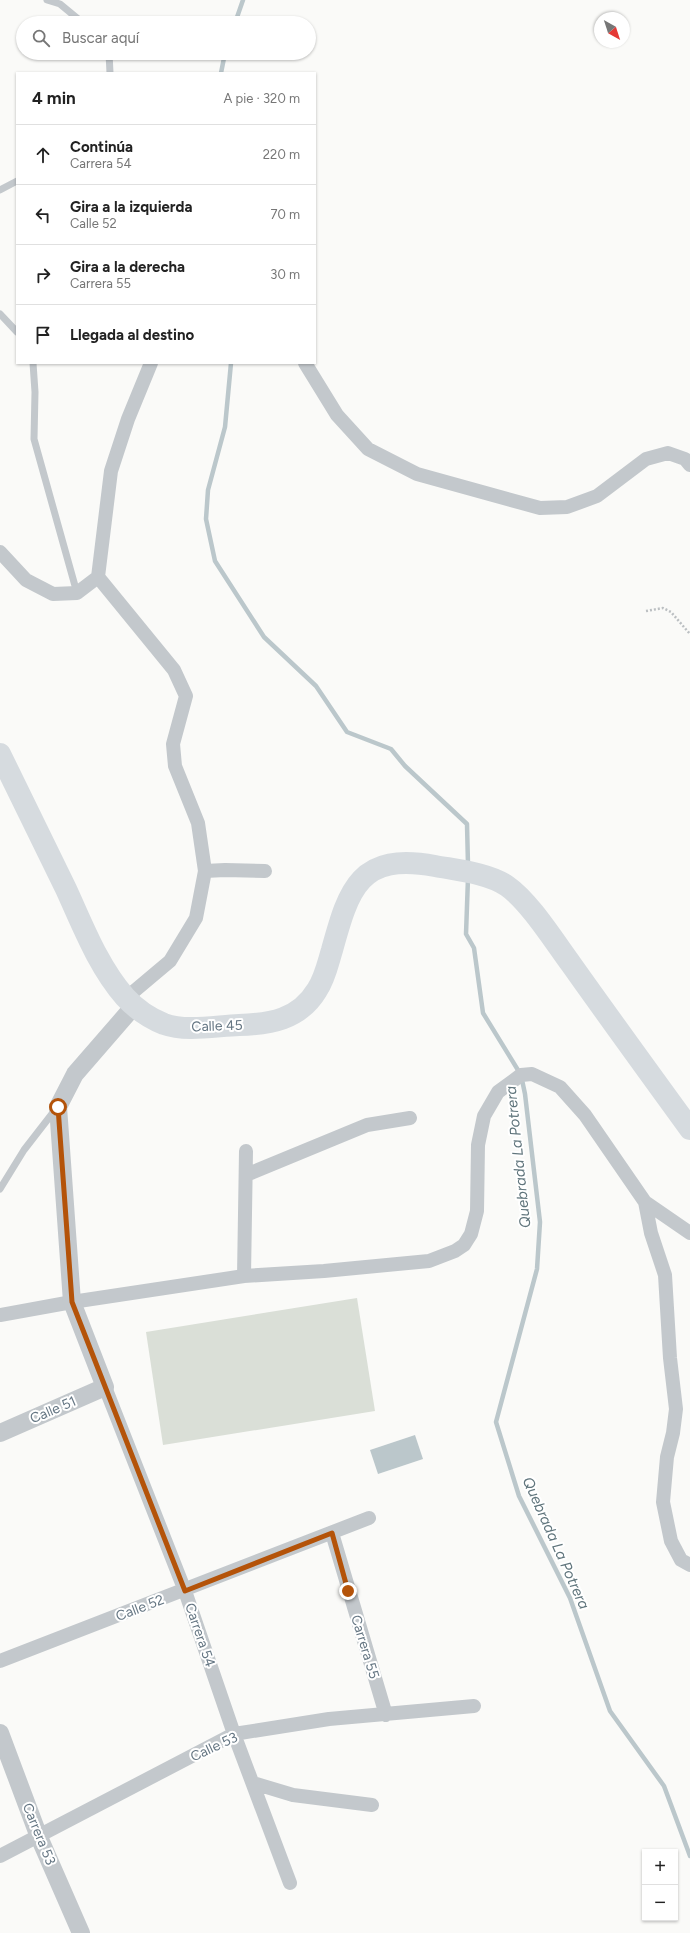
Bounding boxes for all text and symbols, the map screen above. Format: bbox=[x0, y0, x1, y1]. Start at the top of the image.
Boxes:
north arrow bbox=[594, 12, 630, 48]
search box bbox=[16, 16, 316, 60]
icon: search bbox=[30, 27, 52, 49]
text: Buscar aquí bbox=[62, 29, 139, 47]
text: 4 min bbox=[32, 88, 76, 108]
text: A pie · 320 m bbox=[224, 91, 300, 106]
text: Continúa bbox=[70, 138, 133, 156]
icon: ahead bbox=[32, 144, 54, 166]
text: 220 m bbox=[263, 147, 300, 162]
text: Carrera 54 bbox=[70, 156, 132, 171]
text: Gira a la izquierda bbox=[70, 198, 192, 216]
icon: left bbox=[32, 204, 54, 226]
text: 70 m bbox=[270, 207, 300, 222]
text: Calle 52 bbox=[70, 216, 117, 231]
text: Gira a la derecha bbox=[70, 258, 185, 276]
icon: right bbox=[32, 264, 54, 286]
text: 30 m bbox=[270, 267, 300, 282]
text: Carrera 55 bbox=[70, 276, 131, 291]
icon: arrive bbox=[32, 324, 54, 346]
text: Llegada al destino bbox=[70, 326, 194, 344]
street label: Calle 45 bbox=[191, 1017, 243, 1035]
water label: Quebrada La Potrera bbox=[502, 1085, 534, 1229]
route start bbox=[49, 1098, 67, 1116]
street label: Calle 51 bbox=[27, 1393, 79, 1427]
water label: Quebrada La Potrera bbox=[519, 1474, 593, 1612]
route end bbox=[339, 1582, 357, 1600]
street label: Calle 52 bbox=[113, 1591, 167, 1625]
street label: Carrera 54 bbox=[181, 1601, 219, 1669]
street label: Carrera 55 bbox=[347, 1613, 383, 1681]
street label: Calle 53 bbox=[188, 1729, 240, 1765]
street label: Carrera 53 bbox=[19, 1801, 59, 1867]
map controls bbox=[642, 1849, 678, 1921]
button: + bbox=[642, 1849, 678, 1885]
button: − bbox=[642, 1885, 678, 1921]

